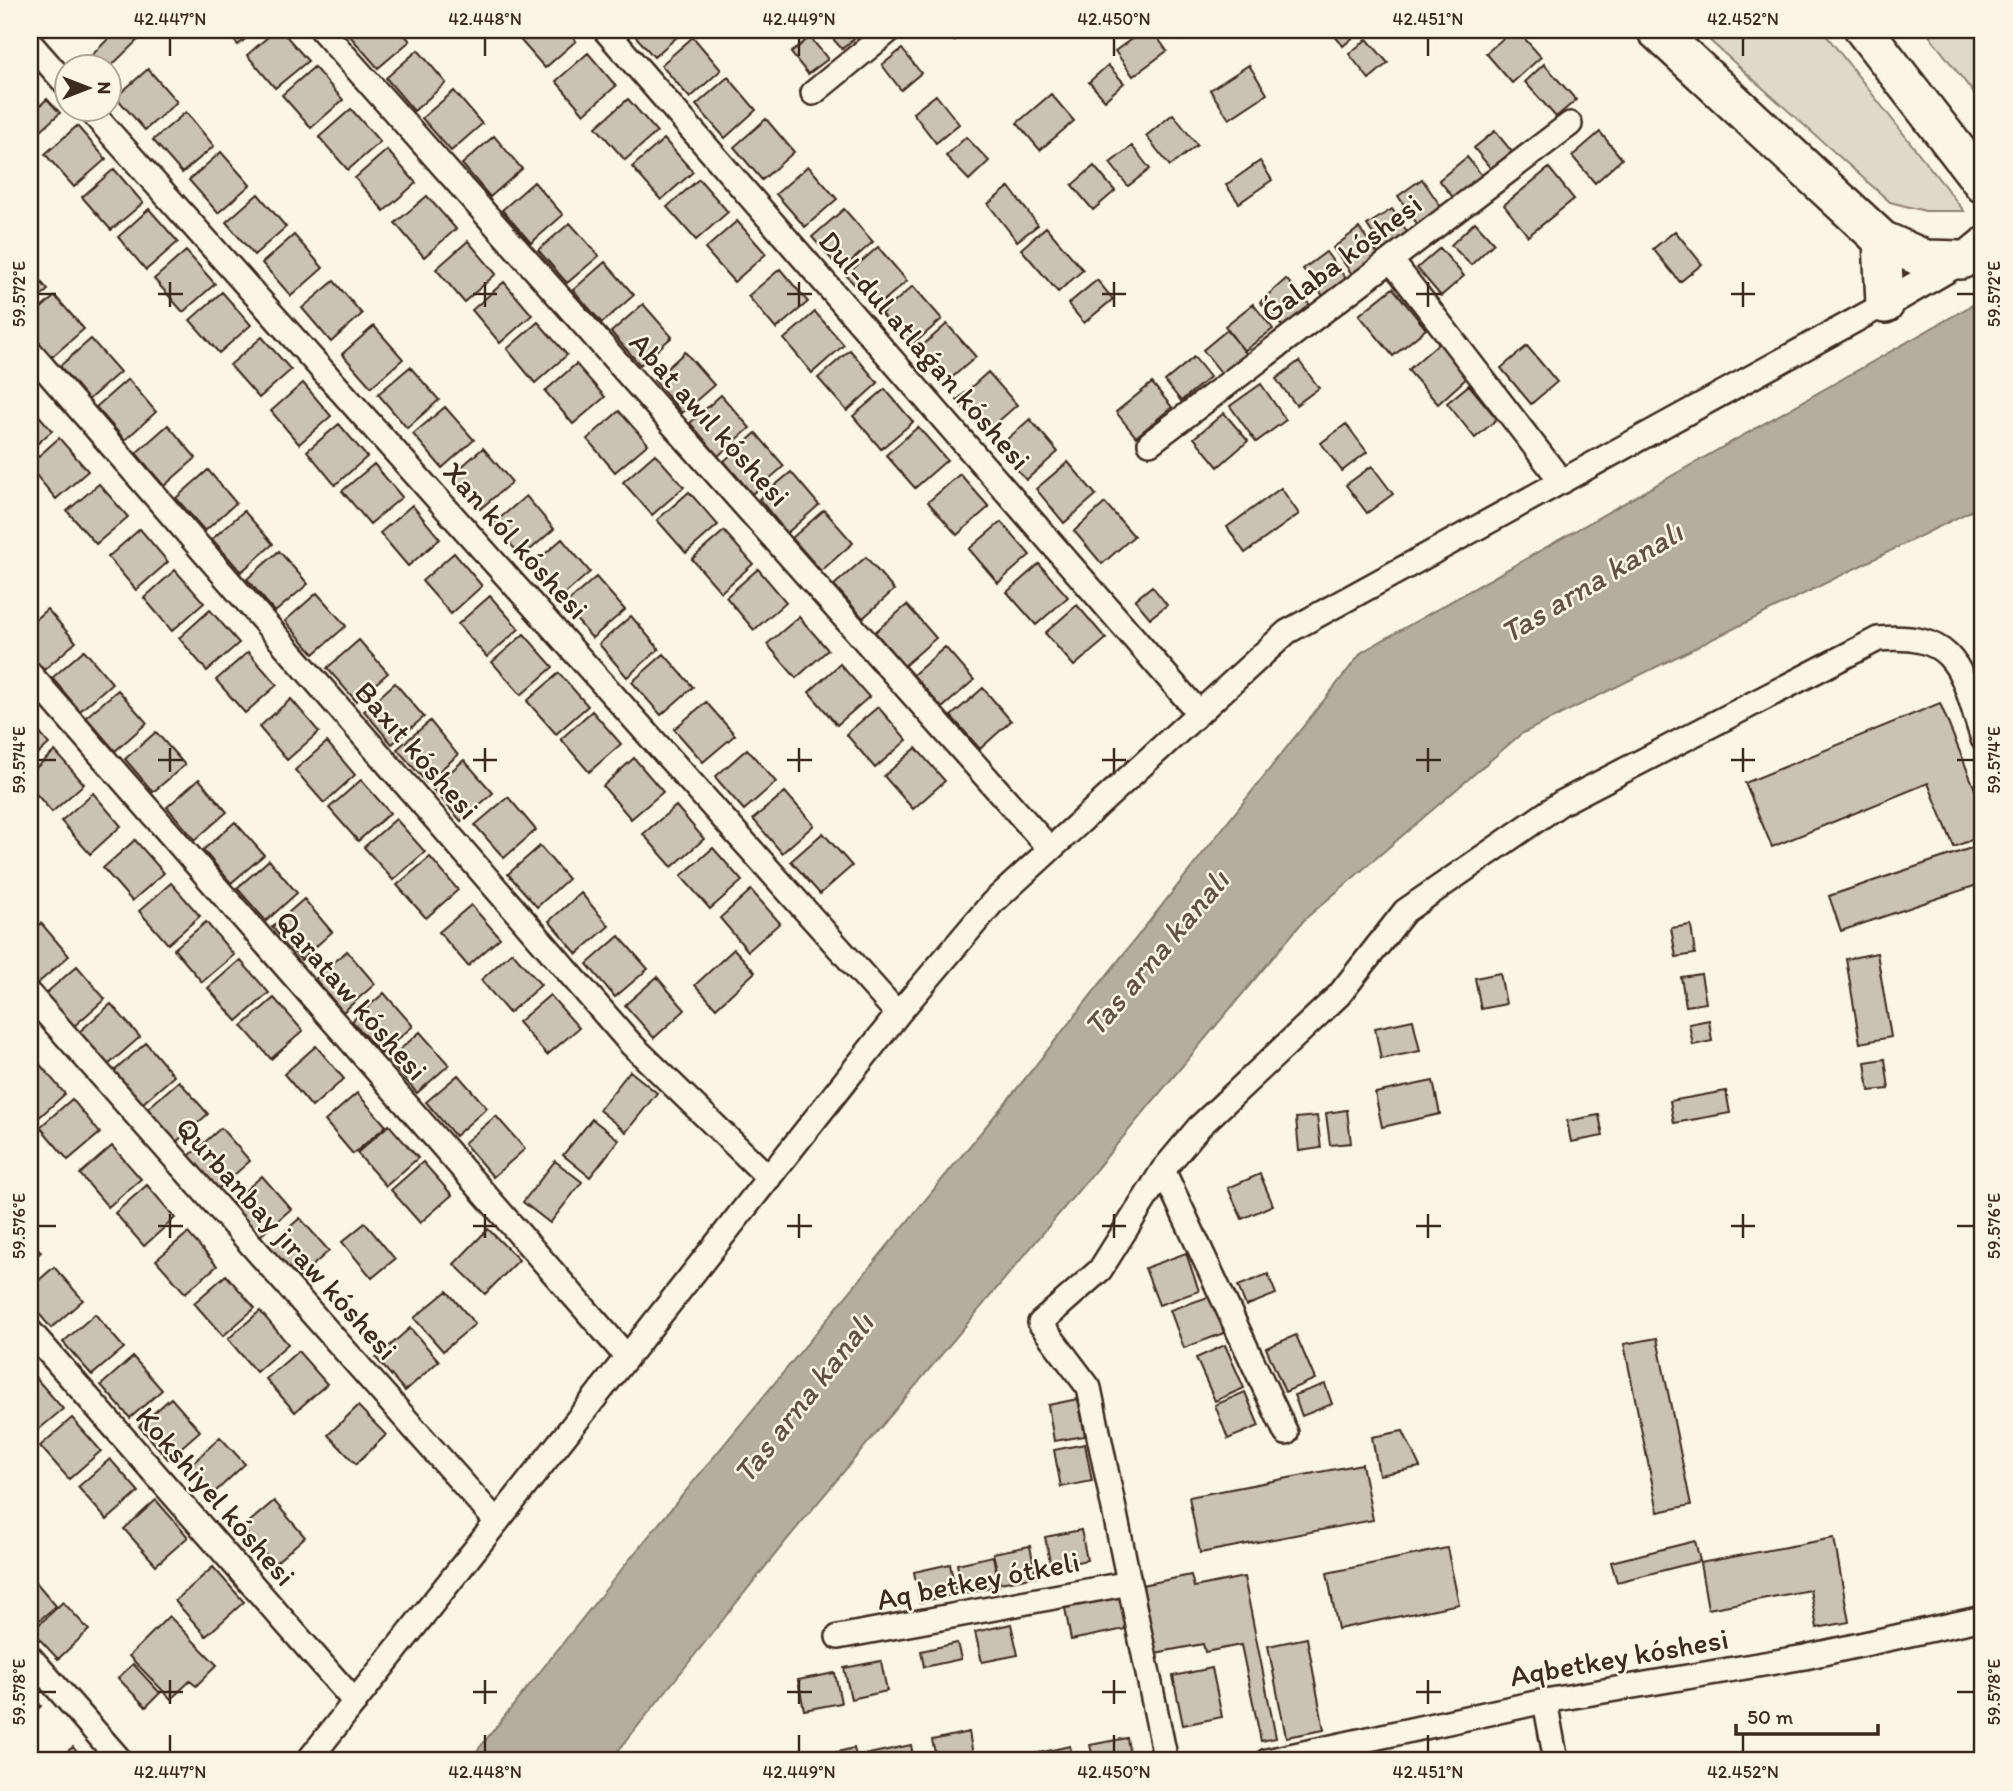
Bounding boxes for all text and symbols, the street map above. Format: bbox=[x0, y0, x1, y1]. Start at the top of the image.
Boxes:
text: 42.447°N bbox=[134, 8, 206, 30]
text: 42.448°N bbox=[448, 8, 522, 30]
text: 42.449°N bbox=[762, 8, 836, 30]
text: 42.450°N bbox=[1077, 8, 1151, 30]
text: 42.451°N bbox=[1393, 8, 1463, 30]
text: 42.452°N bbox=[1707, 8, 1779, 30]
north arrow bbox=[52, 52, 122, 122]
text: N bbox=[93, 82, 116, 94]
street label: Ǵalaba kóshesi bbox=[1253, 185, 1429, 331]
street label: Dul-dul atlaǵan kóshesi bbox=[811, 223, 1039, 477]
text: 59.572°E bbox=[8, 261, 30, 327]
text: 59.572°E bbox=[1983, 261, 2005, 327]
street label: Abat awıl kóshesi bbox=[622, 324, 798, 514]
street label: Xan kól kóshesi bbox=[435, 453, 597, 627]
water label: Tas arna kanalı bbox=[1493, 512, 1691, 651]
street label: Baxıt kóshesi bbox=[347, 673, 487, 827]
text: 59.574°E bbox=[8, 726, 30, 794]
text: 59.574°E bbox=[1983, 726, 2005, 794]
water label: Tas arna kanalı bbox=[1075, 861, 1238, 1044]
street label: Qarataw kóshesi bbox=[268, 902, 436, 1088]
street label: Qurbanbay jıraw kóshesi bbox=[168, 1109, 406, 1367]
text: 59.576°E bbox=[8, 1193, 30, 1259]
text: 59.576°E bbox=[1983, 1193, 2005, 1259]
water label: Tas arna kanalı bbox=[725, 1304, 882, 1491]
street label: Kokshiyel kóshesi bbox=[128, 1399, 304, 1593]
street label: Aq betkey ótkeli bbox=[873, 1542, 1083, 1618]
street label: Aqbetkey kóshesi bbox=[1507, 1620, 1731, 1694]
text: 59.578°E bbox=[8, 1659, 30, 1725]
text: 59.578°E bbox=[1983, 1659, 2005, 1725]
scale bar bbox=[1736, 1693, 1878, 1737]
text: 50 m bbox=[1747, 1704, 1794, 1729]
text: 42.447°N bbox=[134, 1761, 206, 1783]
text: 42.448°N bbox=[448, 1761, 522, 1783]
text: 42.449°N bbox=[762, 1761, 836, 1783]
text: 42.450°N bbox=[1077, 1761, 1151, 1783]
text: 42.451°N bbox=[1393, 1761, 1463, 1783]
text: 42.452°N bbox=[1707, 1761, 1779, 1783]

